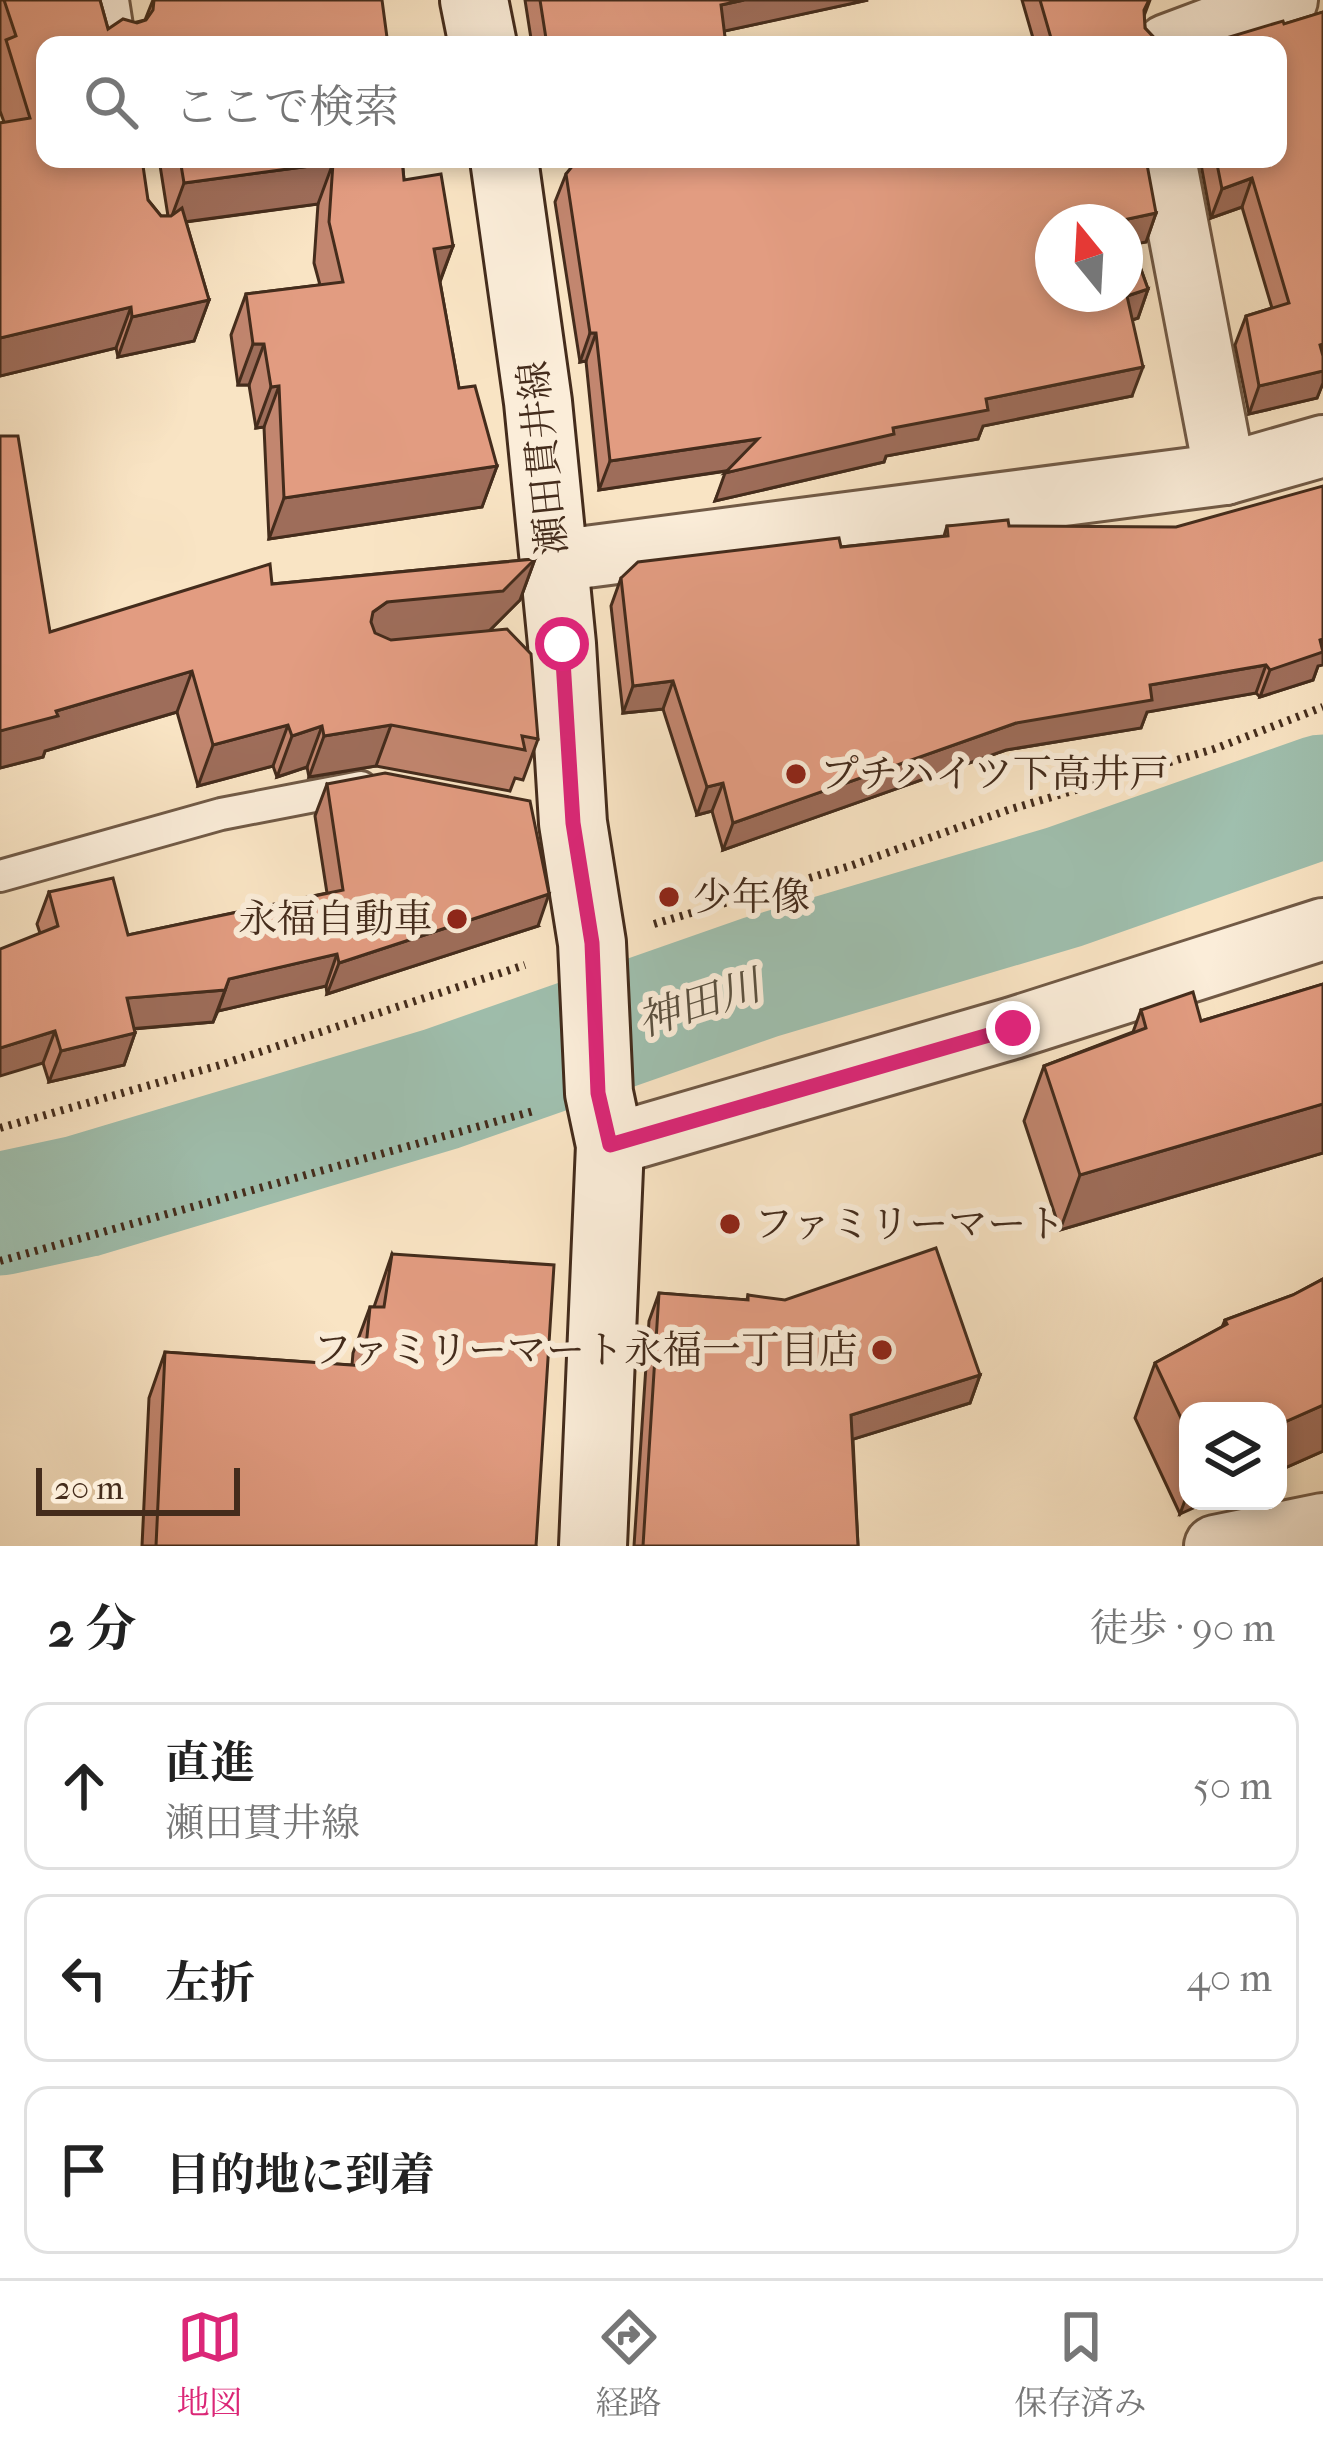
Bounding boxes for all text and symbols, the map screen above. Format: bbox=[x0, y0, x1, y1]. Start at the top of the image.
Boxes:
search box bbox=[36, 36, 1287, 168]
icon: search bbox=[78, 69, 144, 135]
text: ここで検索 bbox=[174, 81, 399, 134]
north arrow bbox=[1035, 204, 1143, 312]
street label: 瀬田貫井線 bbox=[510, 359, 576, 557]
route start bbox=[535, 617, 589, 671]
place label: プチハイツ下高井戸 bbox=[820, 751, 1169, 797]
marker: プチハイツ下高井戸 bbox=[783, 761, 809, 787]
place label: 少年像 bbox=[693, 874, 810, 920]
marker: 少年像 bbox=[656, 884, 682, 910]
place label: 永福自動車 bbox=[238, 896, 433, 942]
marker: 永福自動車 bbox=[444, 906, 470, 932]
water label: 神田川 bbox=[632, 960, 770, 1047]
route end bbox=[986, 1001, 1040, 1055]
place label: ファミリーマート bbox=[754, 1201, 1065, 1247]
marker: ファミリーマート bbox=[717, 1211, 743, 1237]
place label: ファミリーマート永福一丁目店 bbox=[313, 1327, 858, 1373]
marker: ファミリーマート永福一丁目店 bbox=[869, 1337, 895, 1363]
map controls bbox=[1179, 1402, 1287, 1510]
button: layers bbox=[1179, 1402, 1287, 1510]
scale bar bbox=[36, 1462, 240, 1515]
text: 20 m bbox=[54, 1469, 124, 1508]
text: 2 分 bbox=[48, 1599, 136, 1659]
text: 徒歩 · 90 m bbox=[1090, 1605, 1275, 1651]
text: 直進 bbox=[165, 1737, 255, 1790]
icon: ahead bbox=[51, 1753, 117, 1819]
text: 50 m bbox=[1193, 1763, 1272, 1809]
text: 瀬田貫井線 bbox=[165, 1800, 360, 1846]
icon: left bbox=[51, 1945, 117, 2011]
text: 40 m bbox=[1187, 1955, 1272, 2001]
text: 左折 bbox=[165, 1957, 255, 2010]
icon: arrive bbox=[51, 2137, 117, 2203]
text: 目的地に到着 bbox=[165, 2149, 435, 2202]
tab: 地図 bbox=[177, 2304, 243, 2423]
tab: 経路 bbox=[596, 2304, 662, 2423]
tab: 保存済み bbox=[1015, 2304, 1147, 2423]

